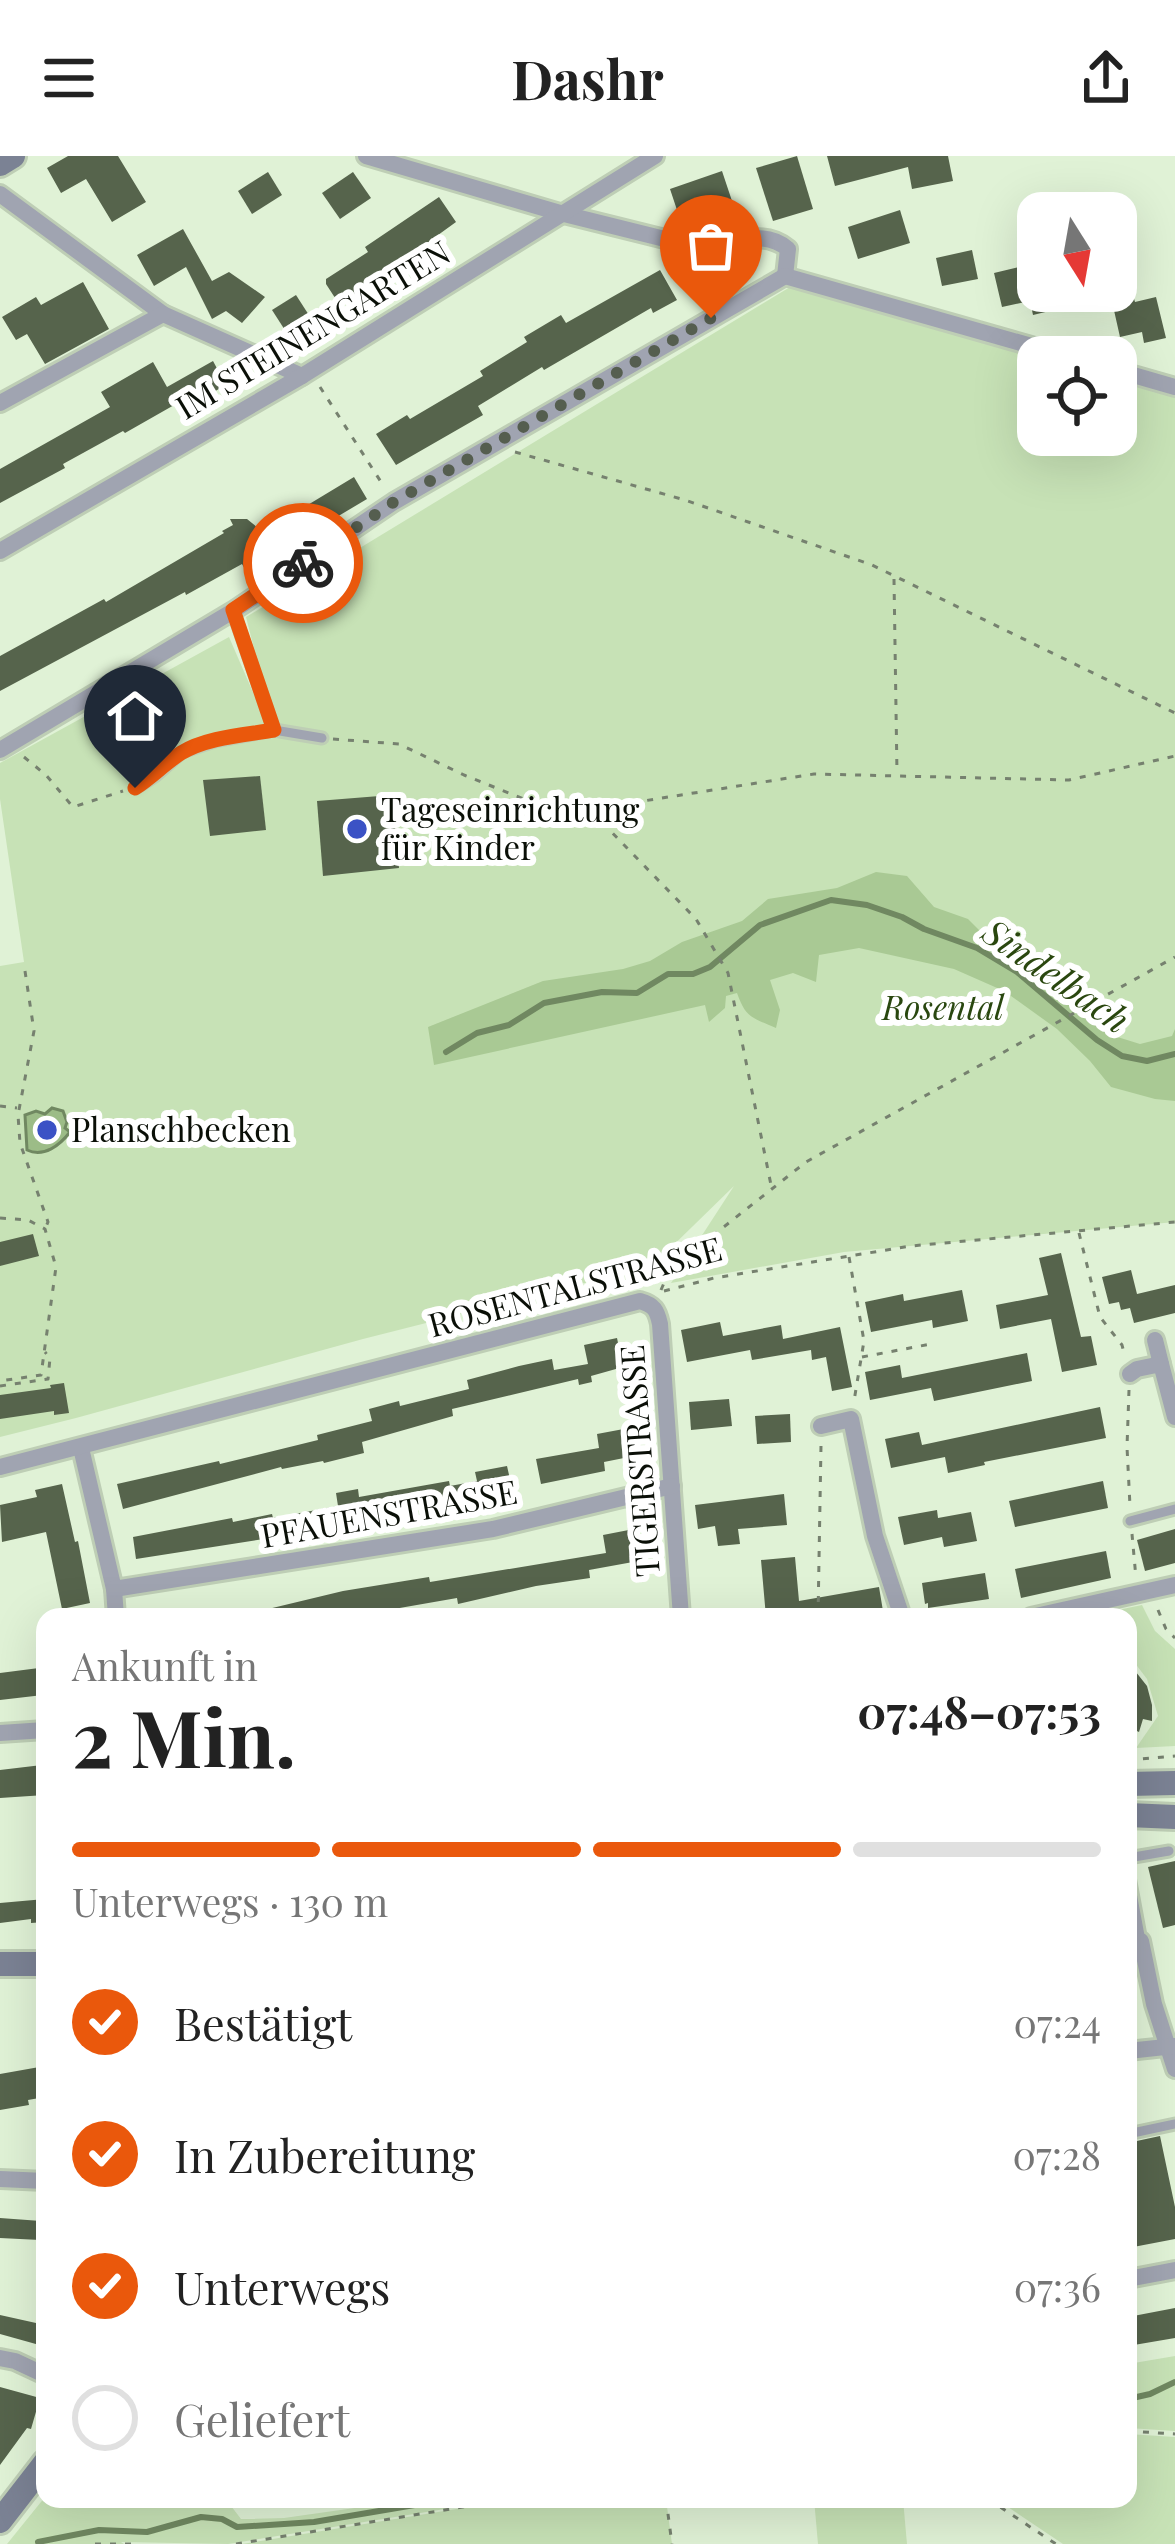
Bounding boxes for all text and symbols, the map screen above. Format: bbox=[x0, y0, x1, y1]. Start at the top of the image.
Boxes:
text: Dashr bbox=[511, 42, 664, 114]
icon: menu bbox=[36, 45, 102, 111]
icon: share bbox=[1073, 45, 1139, 111]
north arrow bbox=[1017, 192, 1137, 312]
map controls bbox=[1017, 192, 1137, 456]
pin bbox=[660, 195, 762, 318]
icon: bag bbox=[678, 213, 744, 279]
street label: IM STEINENGARTEN bbox=[167, 229, 457, 428]
button: locate bbox=[1017, 336, 1137, 456]
courier bbox=[243, 503, 363, 623]
icon: bike bbox=[270, 530, 336, 596]
pin bbox=[84, 665, 186, 788]
icon: home bbox=[102, 683, 168, 749]
place label: Tageseinrichtung für Kinder bbox=[381, 786, 640, 868]
marker: Tageseinrichtung für Kinder bbox=[344, 816, 370, 842]
water label: Sindelbach bbox=[974, 906, 1140, 1042]
park label: Rosental bbox=[880, 984, 1006, 1028]
place label: Planschbecken bbox=[71, 1106, 291, 1150]
marker: Planschbecken bbox=[34, 1117, 60, 1143]
street label: ROSENTALSTRASSE bbox=[423, 1225, 726, 1345]
street label: TIGERSTRASSE bbox=[608, 1344, 668, 1579]
street label: PFAUENSTRASSE bbox=[257, 1468, 520, 1556]
text: Ankunft in bbox=[72, 1639, 258, 1691]
text: 07:48–07:53 bbox=[857, 1680, 1101, 1740]
text: 2 Min. bbox=[72, 1684, 296, 1788]
text: Unterwegs · 130 m bbox=[72, 1875, 388, 1927]
icon: check bbox=[72, 1989, 138, 2055]
text: Bestätigt bbox=[174, 1992, 352, 2052]
text: 07:24 bbox=[1013, 1996, 1101, 2048]
icon: check bbox=[72, 2121, 138, 2187]
text: In Zubereitung bbox=[174, 2124, 475, 2184]
text: 07:28 bbox=[1012, 2128, 1101, 2180]
icon: check bbox=[72, 2253, 138, 2319]
text: Unterwegs bbox=[174, 2256, 390, 2316]
text: 07:36 bbox=[1014, 2260, 1101, 2312]
text: Geliefert bbox=[174, 2388, 350, 2448]

